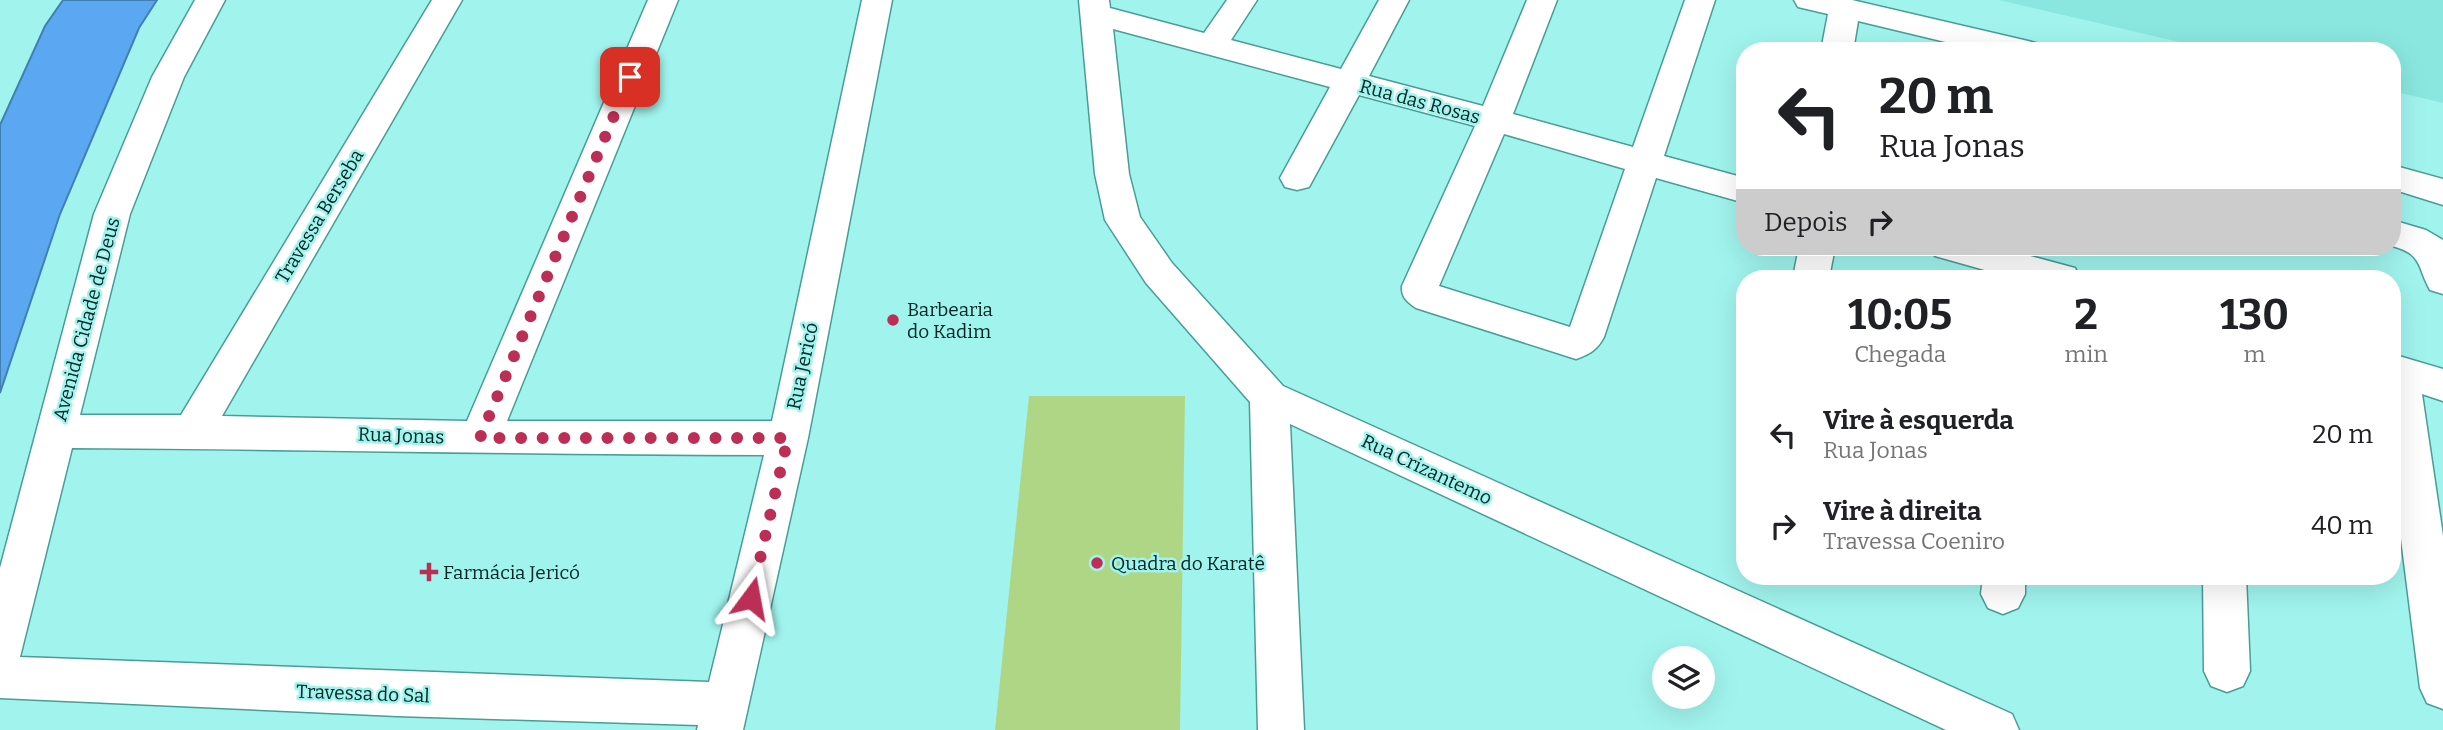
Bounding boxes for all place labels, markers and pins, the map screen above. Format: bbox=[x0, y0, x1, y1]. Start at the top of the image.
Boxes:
pin bbox=[600, 47, 660, 107]
place label: Barbearia do Kadim bbox=[907, 298, 994, 343]
marker: Barbearia do Kadim bbox=[885, 312, 901, 328]
place label: Quadra do Karatê bbox=[1111, 552, 1265, 575]
marker: Quadra do Karatê bbox=[1089, 555, 1105, 571]
place label: Farmácia Jericó bbox=[443, 561, 580, 584]
marker: Farmácia Jericó bbox=[421, 564, 437, 580]

